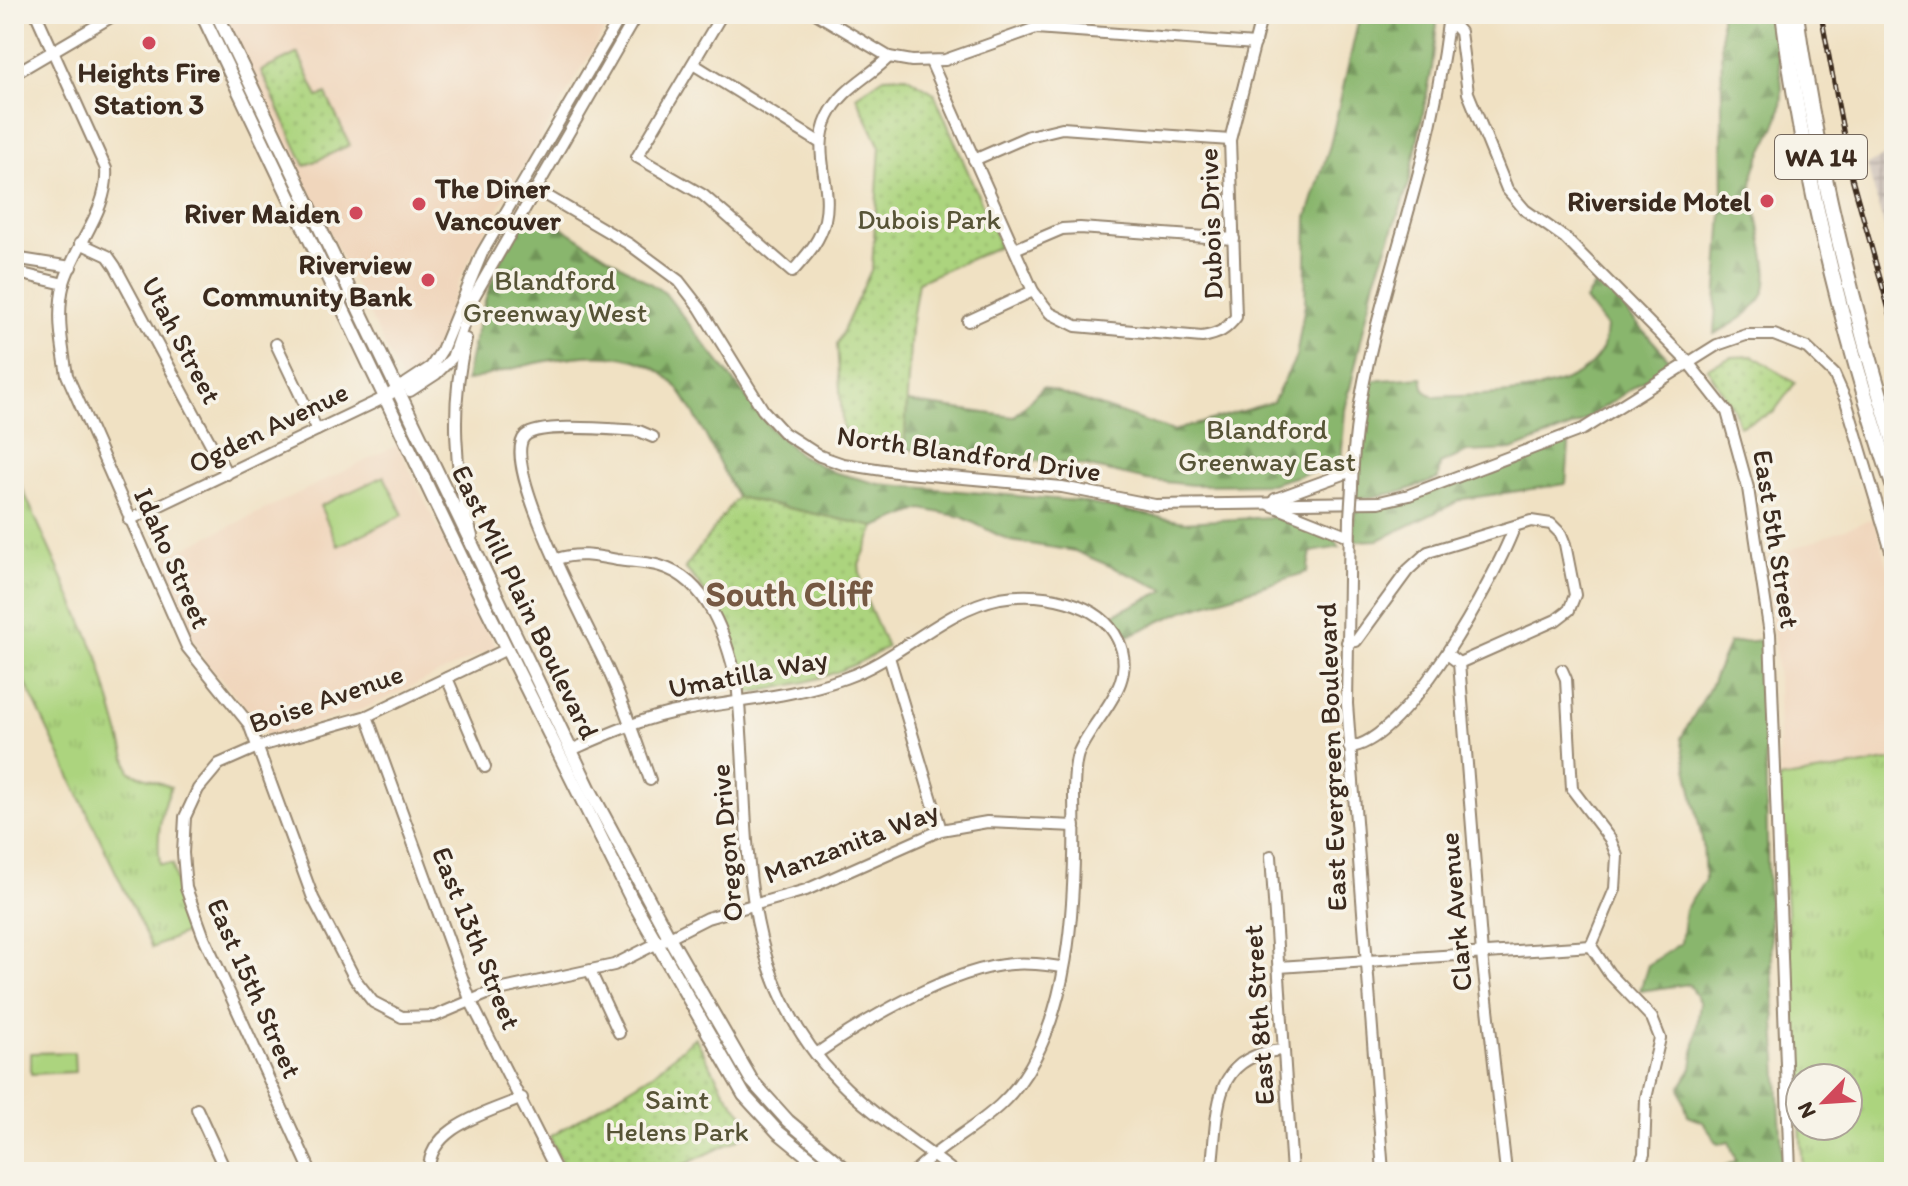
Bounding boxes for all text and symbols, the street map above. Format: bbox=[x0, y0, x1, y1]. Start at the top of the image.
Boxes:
marker: Heights Fire Station 3 bbox=[140, 34, 158, 52]
place label: Heights Fire Station 3 bbox=[77, 55, 221, 121]
road number: WA 14 bbox=[1775, 135, 1867, 179]
street label: Dubois Drive bbox=[1190, 148, 1230, 300]
place label: The Diner Vancouver bbox=[434, 171, 562, 237]
place label: Riverside Motel bbox=[1567, 184, 1751, 218]
marker: Riverside Motel bbox=[1758, 192, 1776, 210]
marker: The Diner Vancouver bbox=[410, 195, 428, 213]
place label: River Maiden bbox=[184, 196, 340, 230]
park label: Dubois Park bbox=[857, 202, 1001, 236]
marker: River Maiden bbox=[347, 204, 365, 222]
place label: Riverview Community Bank bbox=[202, 247, 413, 313]
park label: Blandford Greenway West bbox=[463, 263, 647, 329]
street label: Utah Street bbox=[134, 271, 230, 409]
marker: Riverview Community Bank bbox=[419, 271, 437, 289]
street label: Ogden Avenue bbox=[183, 374, 353, 480]
park label: Blandford Greenway East bbox=[1178, 412, 1356, 478]
street label: North Blandford Drive bbox=[835, 418, 1103, 488]
street label: East 5th Street bbox=[1746, 447, 1808, 631]
street label: East Mill Plain Boulevard bbox=[445, 459, 608, 745]
street label: Idaho Street bbox=[127, 483, 219, 633]
district label: South Cliff bbox=[705, 572, 873, 615]
street label: East Evergreen Boulevard bbox=[1309, 602, 1353, 912]
street label: Umatilla Way bbox=[665, 641, 831, 705]
street label: Boise Avenue bbox=[244, 656, 408, 740]
street label: Oregon Drive bbox=[702, 763, 750, 923]
street label: Manzanita Way bbox=[759, 793, 943, 891]
street label: Clark Avenue bbox=[1431, 831, 1479, 993]
street label: East 13th Street bbox=[425, 842, 529, 1034]
street label: East 15th Street bbox=[200, 893, 310, 1083]
street label: East 8th Street bbox=[1235, 924, 1281, 1106]
north arrow bbox=[1784, 1062, 1864, 1142]
park label: Saint Helens Park bbox=[605, 1082, 749, 1148]
text: N bbox=[1791, 1098, 1822, 1123]

